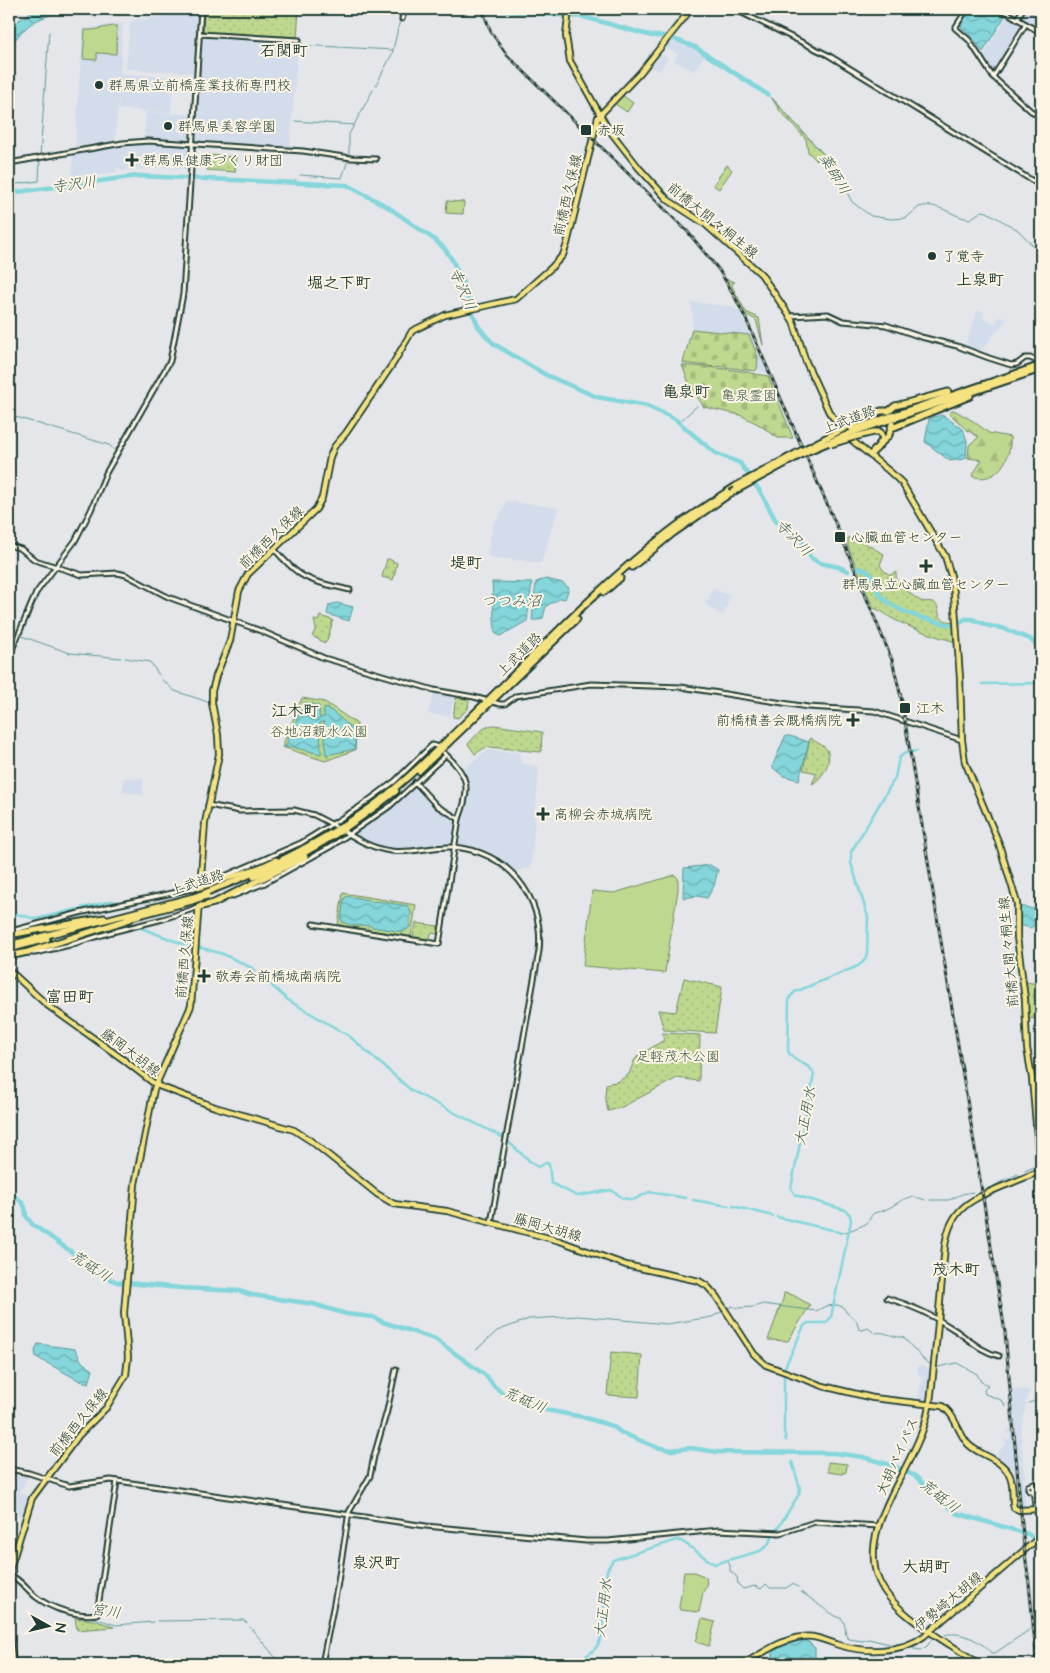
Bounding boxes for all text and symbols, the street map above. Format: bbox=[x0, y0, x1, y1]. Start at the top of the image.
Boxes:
district label: 石関町 bbox=[260, 40, 308, 62]
place label: 群馬県立前橋産業技術専門校 bbox=[109, 76, 291, 96]
marker: 群馬県立前橋産業技術専門校 bbox=[93, 79, 105, 91]
place label: 群馬県美容学園 bbox=[178, 117, 276, 137]
marker: 群馬県美容学園 bbox=[162, 120, 174, 132]
place label: 赤坂 bbox=[597, 121, 625, 141]
marker: 赤坂 bbox=[579, 123, 593, 137]
water label: 薬師川 bbox=[814, 150, 855, 199]
place label: 群馬県健康づくり財団 bbox=[143, 151, 283, 171]
street label: 前橋西久保線 bbox=[549, 152, 587, 238]
marker: 群馬県健康づくり財団 bbox=[125, 153, 139, 167]
water label: 寺沢川 bbox=[50, 171, 98, 198]
street label: 前橋大間々桐生線 bbox=[663, 178, 762, 264]
place label: 了覚寺 bbox=[942, 247, 984, 267]
marker: 了覚寺 bbox=[926, 250, 938, 262]
water label: 寺沢川 bbox=[444, 264, 481, 314]
district label: 上泉町 bbox=[956, 269, 1004, 291]
district label: 堀之下町 bbox=[307, 272, 371, 294]
district label: 亀泉町 bbox=[662, 381, 710, 403]
park label: 亀泉霊園 bbox=[721, 386, 777, 406]
street label: 上武道路 bbox=[820, 401, 879, 439]
street label: 前橋西久保線 bbox=[235, 501, 309, 574]
water label: 寺沢川 bbox=[770, 515, 817, 562]
place label: 心臓血管センター bbox=[851, 528, 962, 548]
marker: 心臓血管センター bbox=[833, 530, 847, 544]
district label: 堤町 bbox=[450, 552, 482, 574]
marker: 群馬県立心臓血管センター bbox=[919, 559, 933, 573]
place label: 群馬県立心臓血管センター bbox=[842, 575, 1010, 595]
water label: つつみ沼 bbox=[481, 591, 543, 612]
street label: 上武道路 bbox=[493, 628, 547, 681]
place label: 江木 bbox=[916, 699, 944, 719]
district label: 江木町 bbox=[271, 700, 319, 722]
marker: 江木 bbox=[898, 701, 912, 715]
place label: 前橋積善会厩橋病院 bbox=[716, 711, 842, 731]
marker: 前橋積善会厩橋病院 bbox=[846, 713, 860, 727]
park label: 谷地沼親水公園 bbox=[270, 722, 368, 742]
place label: 高柳会赤城病院 bbox=[554, 805, 652, 825]
marker: 高柳会赤城病院 bbox=[536, 807, 550, 821]
street label: 上武道路 bbox=[168, 865, 227, 901]
street label: 前橋大間々桐生線 bbox=[994, 895, 1024, 1009]
street label: 前橋西久保線 bbox=[171, 914, 199, 1000]
place label: 敬寿会前橋城南病院 bbox=[215, 967, 341, 987]
marker: 敬寿会前橋城南病院 bbox=[197, 969, 211, 983]
district label: 富田町 bbox=[46, 986, 94, 1008]
street label: 藤岡大胡線 bbox=[96, 1024, 164, 1082]
park label: 足軽茂木公園 bbox=[636, 1047, 720, 1067]
water label: 大正用水 bbox=[789, 1085, 822, 1148]
street label: 藤岡大胡線 bbox=[511, 1209, 584, 1247]
water label: 荒砥川 bbox=[66, 1245, 115, 1287]
district label: 茂木町 bbox=[932, 1259, 980, 1281]
water label: 荒砥川 bbox=[500, 1382, 550, 1419]
street label: 前橋西久保線 bbox=[45, 1384, 113, 1462]
street label: 大胡バイパス bbox=[872, 1414, 924, 1499]
water label: 荒砥川 bbox=[916, 1474, 964, 1519]
district label: 泉沢町 bbox=[352, 1552, 400, 1574]
district label: 大胡町 bbox=[902, 1556, 950, 1578]
street label: 伊勢崎大胡線 bbox=[910, 1567, 987, 1636]
water label: 大正用水 bbox=[589, 1577, 618, 1639]
water label: 宮川 bbox=[90, 1599, 122, 1624]
north arrow bbox=[22, 1600, 72, 1650]
text: N bbox=[49, 1622, 70, 1634]

